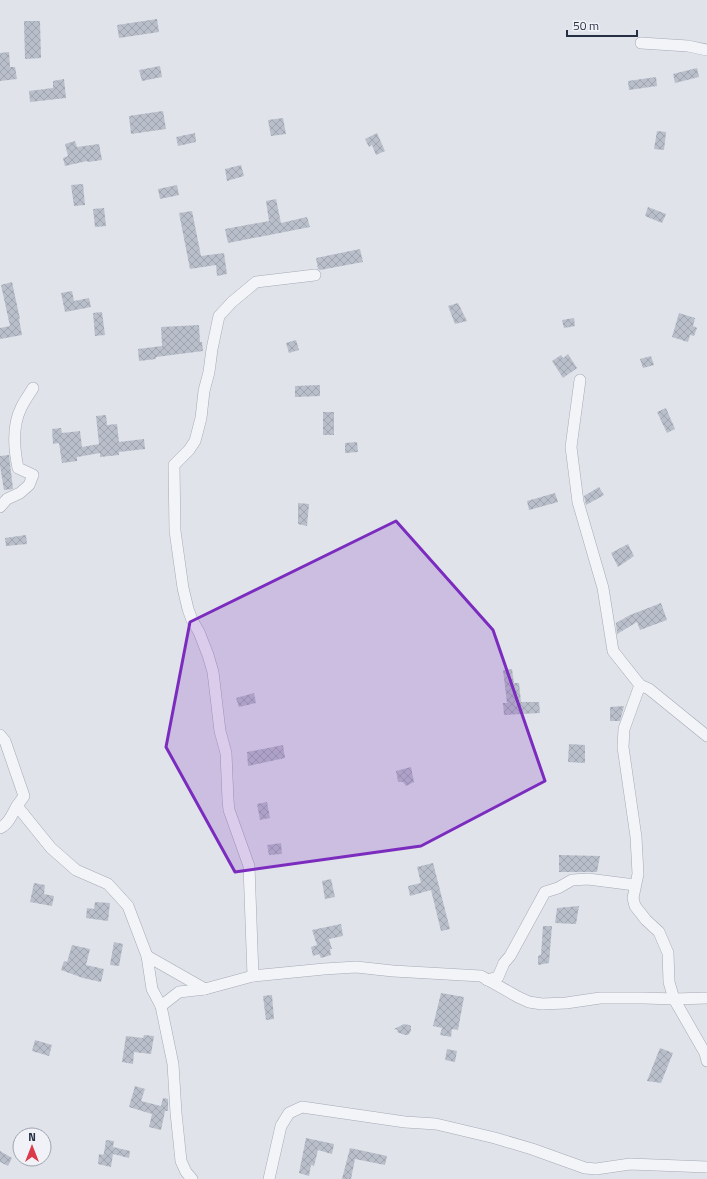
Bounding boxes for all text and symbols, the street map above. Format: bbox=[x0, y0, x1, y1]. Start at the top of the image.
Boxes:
scale bar bbox=[567, 12, 637, 38]
text: 50 m bbox=[573, 16, 599, 35]
north arrow bbox=[12, 1127, 52, 1167]
text: N bbox=[28, 1129, 36, 1145]

